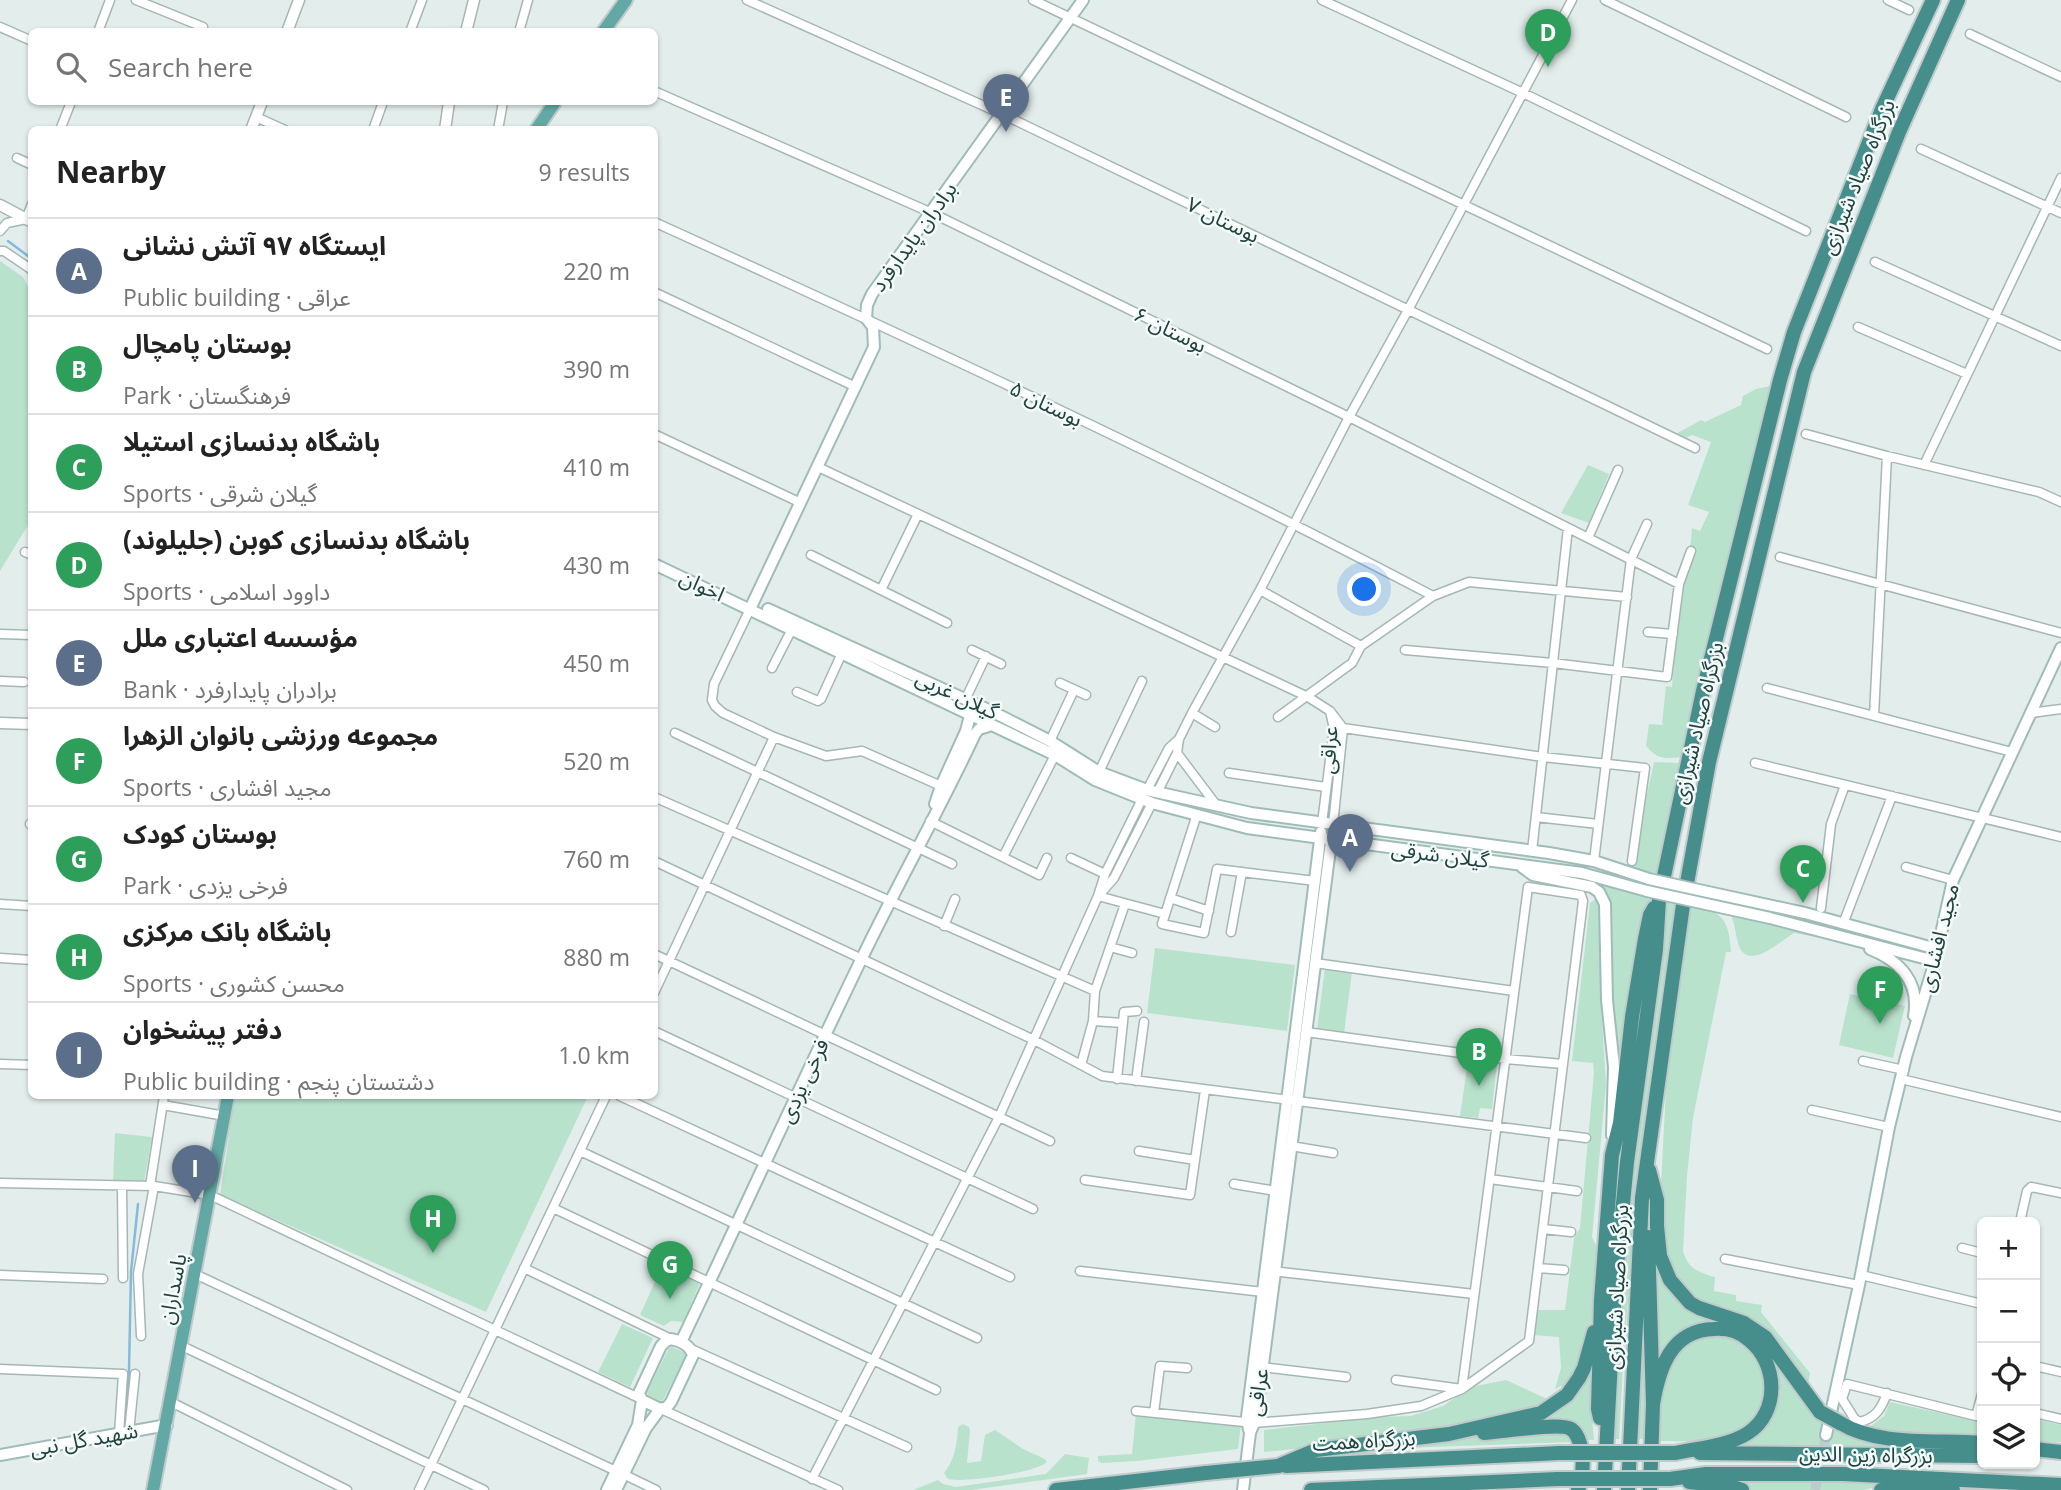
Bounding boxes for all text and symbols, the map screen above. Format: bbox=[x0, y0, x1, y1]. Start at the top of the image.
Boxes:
pin: D bbox=[1525, 9, 1571, 67]
search box bbox=[28, 28, 658, 105]
icon: search bbox=[52, 48, 90, 86]
text: Search here bbox=[108, 49, 253, 85]
pin: E bbox=[983, 74, 1029, 132]
street label: بزرگراه صیاد شیرازی bbox=[1813, 95, 1901, 259]
text: Nearby bbox=[56, 151, 166, 192]
text: 9 results bbox=[539, 156, 630, 188]
street label: برادران پایدارفرد bbox=[864, 176, 963, 297]
street label: بوستان ۷ bbox=[1182, 189, 1265, 249]
text: ایستگاه ۹۷ آتش نشانی bbox=[123, 227, 386, 263]
text: A bbox=[71, 255, 87, 287]
text: 220 m bbox=[563, 255, 630, 287]
text: Public building · عراقی bbox=[123, 281, 351, 313]
street label: بوستان ۶ bbox=[1129, 299, 1212, 359]
text: بوستان پامچال bbox=[123, 325, 292, 361]
text: B bbox=[71, 353, 87, 385]
text: 390 m bbox=[563, 353, 630, 385]
street label: بوستان ۵ bbox=[1005, 373, 1088, 433]
text: Park · فرهنگستان bbox=[123, 379, 291, 411]
text: باشگاه بدنسازی استیلا bbox=[123, 423, 380, 459]
text: C bbox=[72, 451, 86, 483]
text: 410 m bbox=[563, 451, 630, 483]
text: Sports · گیلان شرقی bbox=[123, 477, 317, 509]
text: باشگاه بدنسازی کوبن (جلیلوند) bbox=[123, 521, 470, 557]
text: D bbox=[70, 549, 88, 581]
text: 430 m bbox=[563, 549, 630, 581]
street label: اخوان bbox=[675, 563, 729, 608]
your location bbox=[1347, 572, 1381, 606]
text: Sports · داوود اسلامی bbox=[123, 575, 330, 607]
text: مؤسسه اعتباری ملل bbox=[123, 619, 358, 655]
street label: بزرگراه صیاد شیرازی bbox=[1665, 639, 1729, 806]
text: E bbox=[73, 647, 85, 679]
text: 450 m bbox=[563, 647, 630, 679]
street label: گیلان غربی bbox=[912, 663, 1004, 726]
text: Bank · برادران پایدارفرد bbox=[123, 673, 337, 705]
text: مجموعه ورزشی بانوان الزهرا bbox=[123, 717, 438, 753]
street label: عراقی bbox=[1312, 725, 1344, 775]
text: F bbox=[73, 745, 85, 777]
text: 520 m bbox=[563, 745, 630, 777]
text: Sports · مجید افشاری bbox=[123, 771, 332, 803]
pin: A bbox=[1327, 814, 1373, 872]
text: بوستان کودک bbox=[123, 815, 277, 851]
street label: گیلان شرقی bbox=[1390, 834, 1491, 874]
text: G bbox=[71, 843, 87, 875]
text: 760 m bbox=[563, 843, 630, 875]
pin: C bbox=[1780, 845, 1826, 903]
text: Park · فرخی یزدی bbox=[123, 869, 288, 901]
street label: مجید افشاری bbox=[1911, 881, 1965, 995]
text: باشگاه بانک مرکزی bbox=[123, 913, 332, 949]
text: H bbox=[70, 941, 88, 973]
text: 880 m bbox=[563, 941, 630, 973]
pin: F bbox=[1857, 966, 1903, 1024]
text: Sports · محسن کشوری bbox=[123, 967, 345, 999]
text: دفتر پیشخوان bbox=[123, 1011, 282, 1047]
pin: B bbox=[1456, 1028, 1502, 1086]
street label: فرخی یزدی bbox=[771, 1034, 835, 1127]
text: I bbox=[75, 1039, 83, 1071]
text: 1.0 km bbox=[558, 1039, 630, 1071]
text: Public building · دشتستان پنجم bbox=[123, 1065, 434, 1097]
pin: I bbox=[172, 1145, 218, 1203]
pin: H bbox=[410, 1195, 456, 1253]
street label: بزرگراه صیاد شیرازی bbox=[1598, 1204, 1634, 1370]
map controls bbox=[1977, 1217, 2040, 1469]
button: + bbox=[1977, 1217, 2040, 1280]
pin: G bbox=[647, 1241, 693, 1299]
street label: پاسداران bbox=[151, 1251, 193, 1327]
button: − bbox=[1977, 1280, 2040, 1343]
button: locate bbox=[1977, 1343, 2040, 1406]
street label: عراقی bbox=[1239, 1366, 1275, 1418]
button: layers bbox=[1977, 1406, 2040, 1469]
street label: شهید گل نبی bbox=[28, 1416, 140, 1462]
street label: بزرگراه همت bbox=[1312, 1423, 1416, 1457]
street label: بزرگراه زین الدین bbox=[1799, 1439, 1933, 1469]

